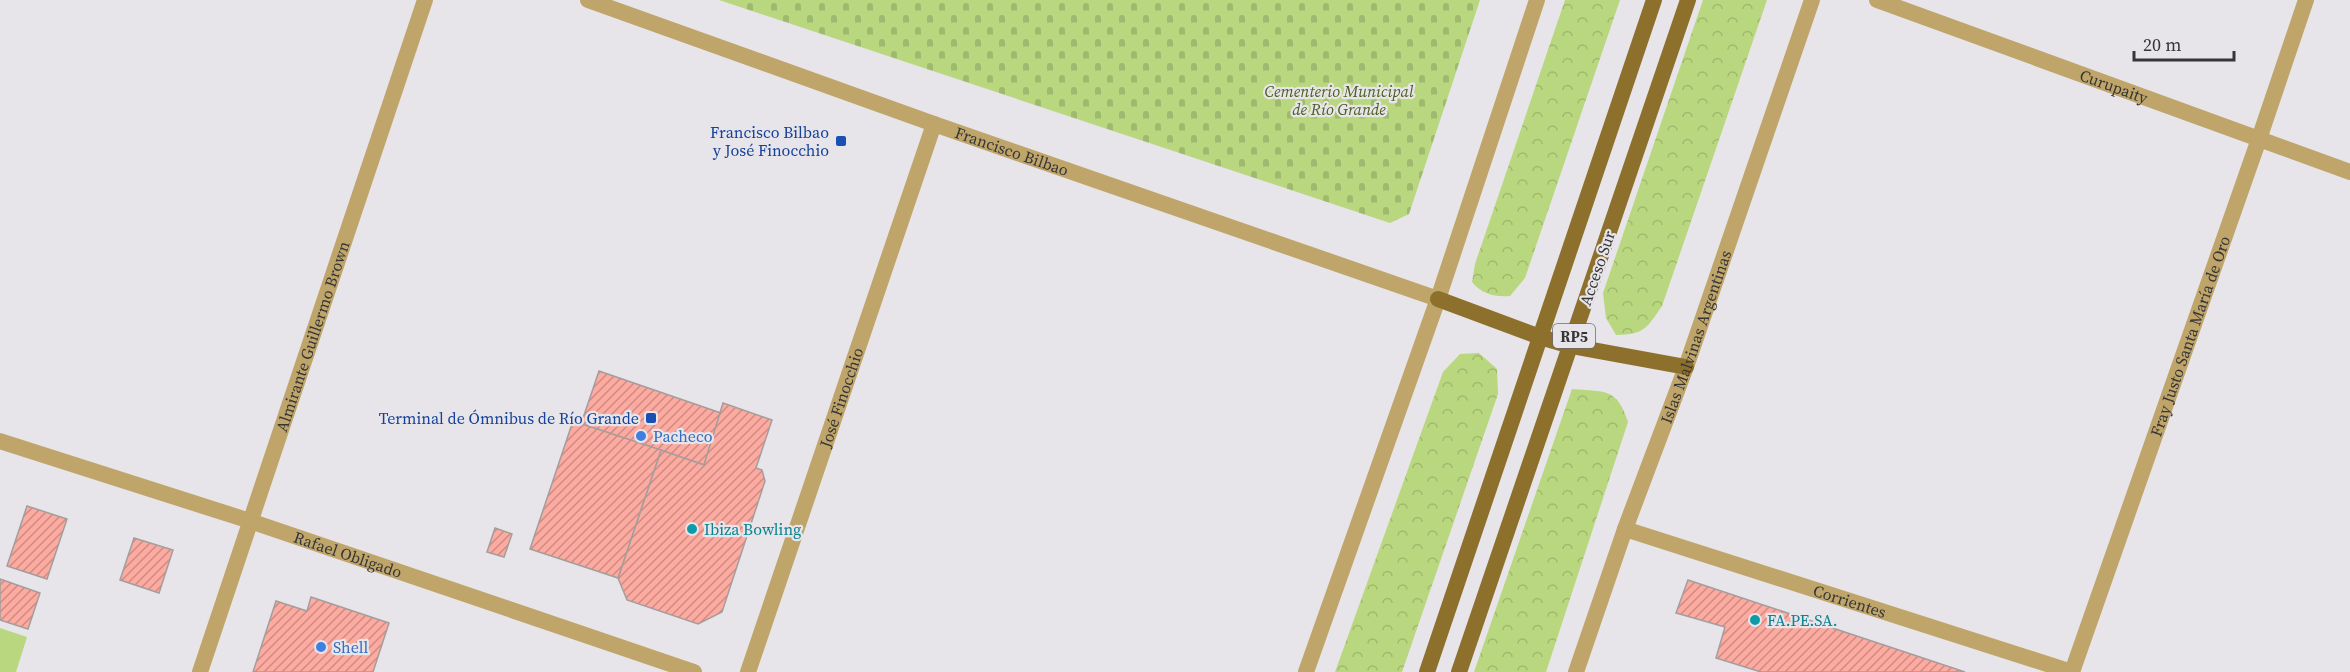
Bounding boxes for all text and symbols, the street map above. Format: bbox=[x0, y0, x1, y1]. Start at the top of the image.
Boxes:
scale bar bbox=[2134, 24, 2234, 62]
text: 20 m bbox=[2143, 32, 2181, 57]
street label: Curupaity bbox=[2077, 64, 2152, 109]
park label: Cementerio Municipal de Río Grande bbox=[1265, 80, 1414, 120]
place label: Francisco Bilbao y José Finocchio bbox=[710, 121, 829, 161]
street label: Francisco Bilbao bbox=[952, 121, 1072, 181]
marker: Francisco Bilbao y José Finocchio bbox=[834, 134, 848, 148]
street label: Acceso Sur bbox=[1574, 227, 1620, 308]
street label: Fray Justo Santa María de Oro bbox=[2144, 233, 2235, 439]
street label: Almirante Guillermo Brown bbox=[270, 238, 355, 435]
street label: Islas Malvinas Argentinas bbox=[1655, 247, 1736, 426]
road number: RP5 bbox=[1553, 324, 1595, 348]
street label: José Finocchio bbox=[814, 344, 868, 451]
place label: Terminal de Ómnibus de Río Grande bbox=[379, 407, 639, 429]
marker: Terminal de Ómnibus de Río Grande bbox=[644, 411, 658, 425]
place label: Pacheco bbox=[653, 425, 713, 447]
marker: Pacheco bbox=[634, 429, 648, 443]
place label: Ibiza Bowling bbox=[704, 518, 801, 540]
marker: Ibiza Bowling bbox=[685, 522, 699, 536]
street label: Rafael Obligado bbox=[291, 526, 405, 583]
street label: Corrientes bbox=[1811, 579, 1889, 623]
place label: FA.PE.SA. bbox=[1767, 609, 1838, 631]
marker: FA.PE.SA. bbox=[1748, 613, 1762, 627]
place label: Shell bbox=[333, 636, 368, 658]
marker: Shell bbox=[314, 640, 328, 654]

